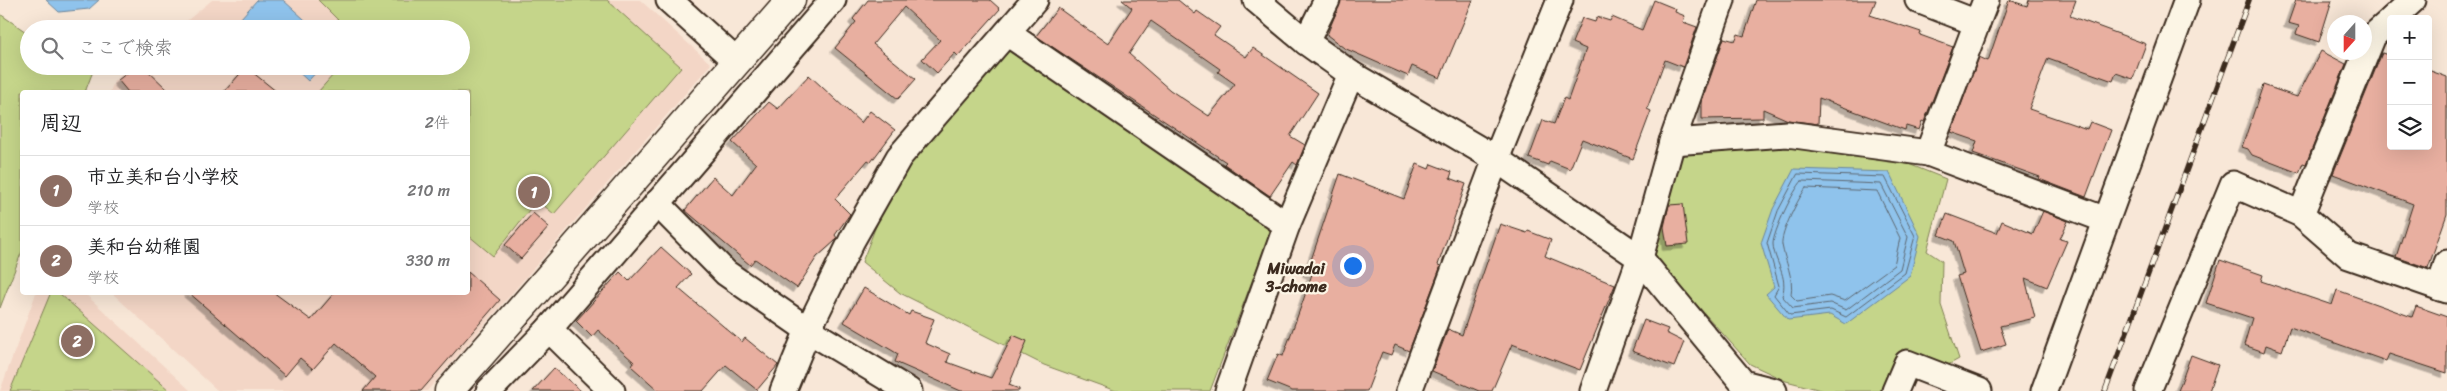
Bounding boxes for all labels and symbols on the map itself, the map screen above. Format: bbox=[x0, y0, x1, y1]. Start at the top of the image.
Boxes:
north arrow bbox=[2327, 15, 2372, 60]
pin: 1 bbox=[518, 173, 550, 211]
your location bbox=[1340, 253, 1366, 279]
district label: Miwadai 3-chome bbox=[1264, 254, 1327, 301]
pin: 2 bbox=[61, 322, 93, 360]

